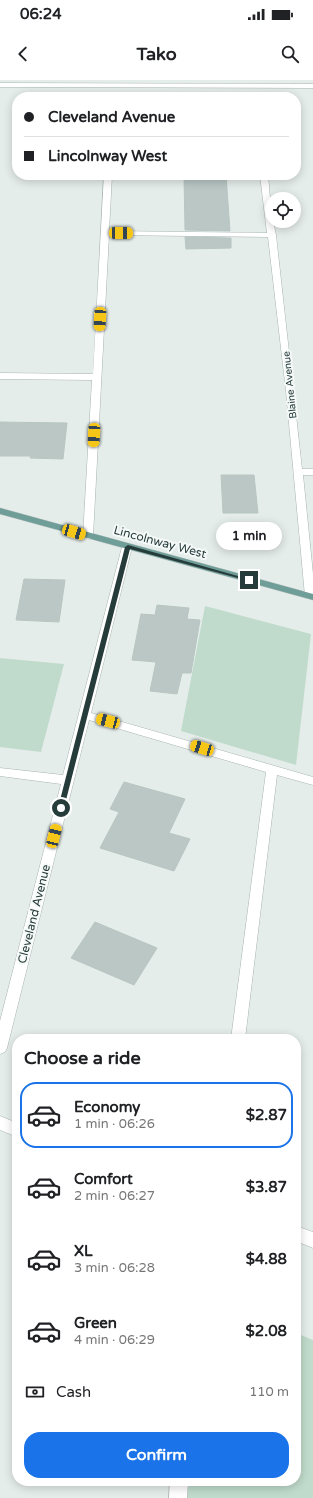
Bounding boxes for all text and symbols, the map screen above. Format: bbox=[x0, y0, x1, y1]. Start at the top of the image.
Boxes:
text: 06:24 bbox=[20, 5, 62, 23]
icon: back bbox=[12, 43, 34, 65]
text: Tako bbox=[136, 43, 177, 65]
icon: search bbox=[279, 43, 301, 65]
text: Cleveland Avenue bbox=[48, 108, 175, 126]
text: Lincolnway West bbox=[48, 147, 167, 165]
map controls bbox=[265, 192, 301, 228]
button: locate bbox=[265, 192, 301, 228]
car bbox=[109, 227, 133, 239]
car bbox=[93, 307, 107, 331]
street label: Blaine Avenue bbox=[280, 350, 299, 419]
car bbox=[87, 423, 101, 447]
callout: 1 min bbox=[216, 522, 282, 550]
car bbox=[61, 523, 87, 541]
street label: Lincolnway West bbox=[112, 523, 208, 561]
text: 1 min bbox=[232, 528, 266, 544]
route end bbox=[240, 571, 258, 589]
car bbox=[95, 712, 121, 730]
car bbox=[189, 739, 215, 757]
route start bbox=[52, 799, 70, 817]
car bbox=[45, 823, 63, 849]
street label: Cleveland Avenue bbox=[15, 863, 53, 965]
text: Choose a ride bbox=[24, 1047, 141, 1069]
icon: car bbox=[26, 1097, 62, 1133]
text: Economy bbox=[74, 1098, 140, 1116]
text: $2.87 bbox=[246, 1106, 287, 1124]
text: 1 min · 06:26 bbox=[74, 1116, 155, 1132]
icon: car bbox=[26, 1169, 62, 1205]
text: Comfort bbox=[74, 1170, 133, 1188]
text: $3.87 bbox=[246, 1178, 287, 1196]
text: 2 min · 06:27 bbox=[74, 1188, 155, 1204]
icon: car bbox=[26, 1241, 62, 1277]
text: XL bbox=[74, 1242, 93, 1260]
text: $4.88 bbox=[246, 1250, 287, 1268]
text: 3 min · 06:28 bbox=[74, 1260, 155, 1276]
icon: car bbox=[26, 1313, 62, 1349]
text: Green bbox=[74, 1314, 117, 1332]
text: $2.08 bbox=[246, 1322, 287, 1340]
text: 4 min · 06:29 bbox=[74, 1332, 155, 1348]
icon: cash bbox=[24, 1381, 46, 1403]
text: Cash bbox=[56, 1383, 91, 1401]
text: 110 m bbox=[249, 1384, 289, 1400]
button: Confirm bbox=[24, 1432, 289, 1478]

